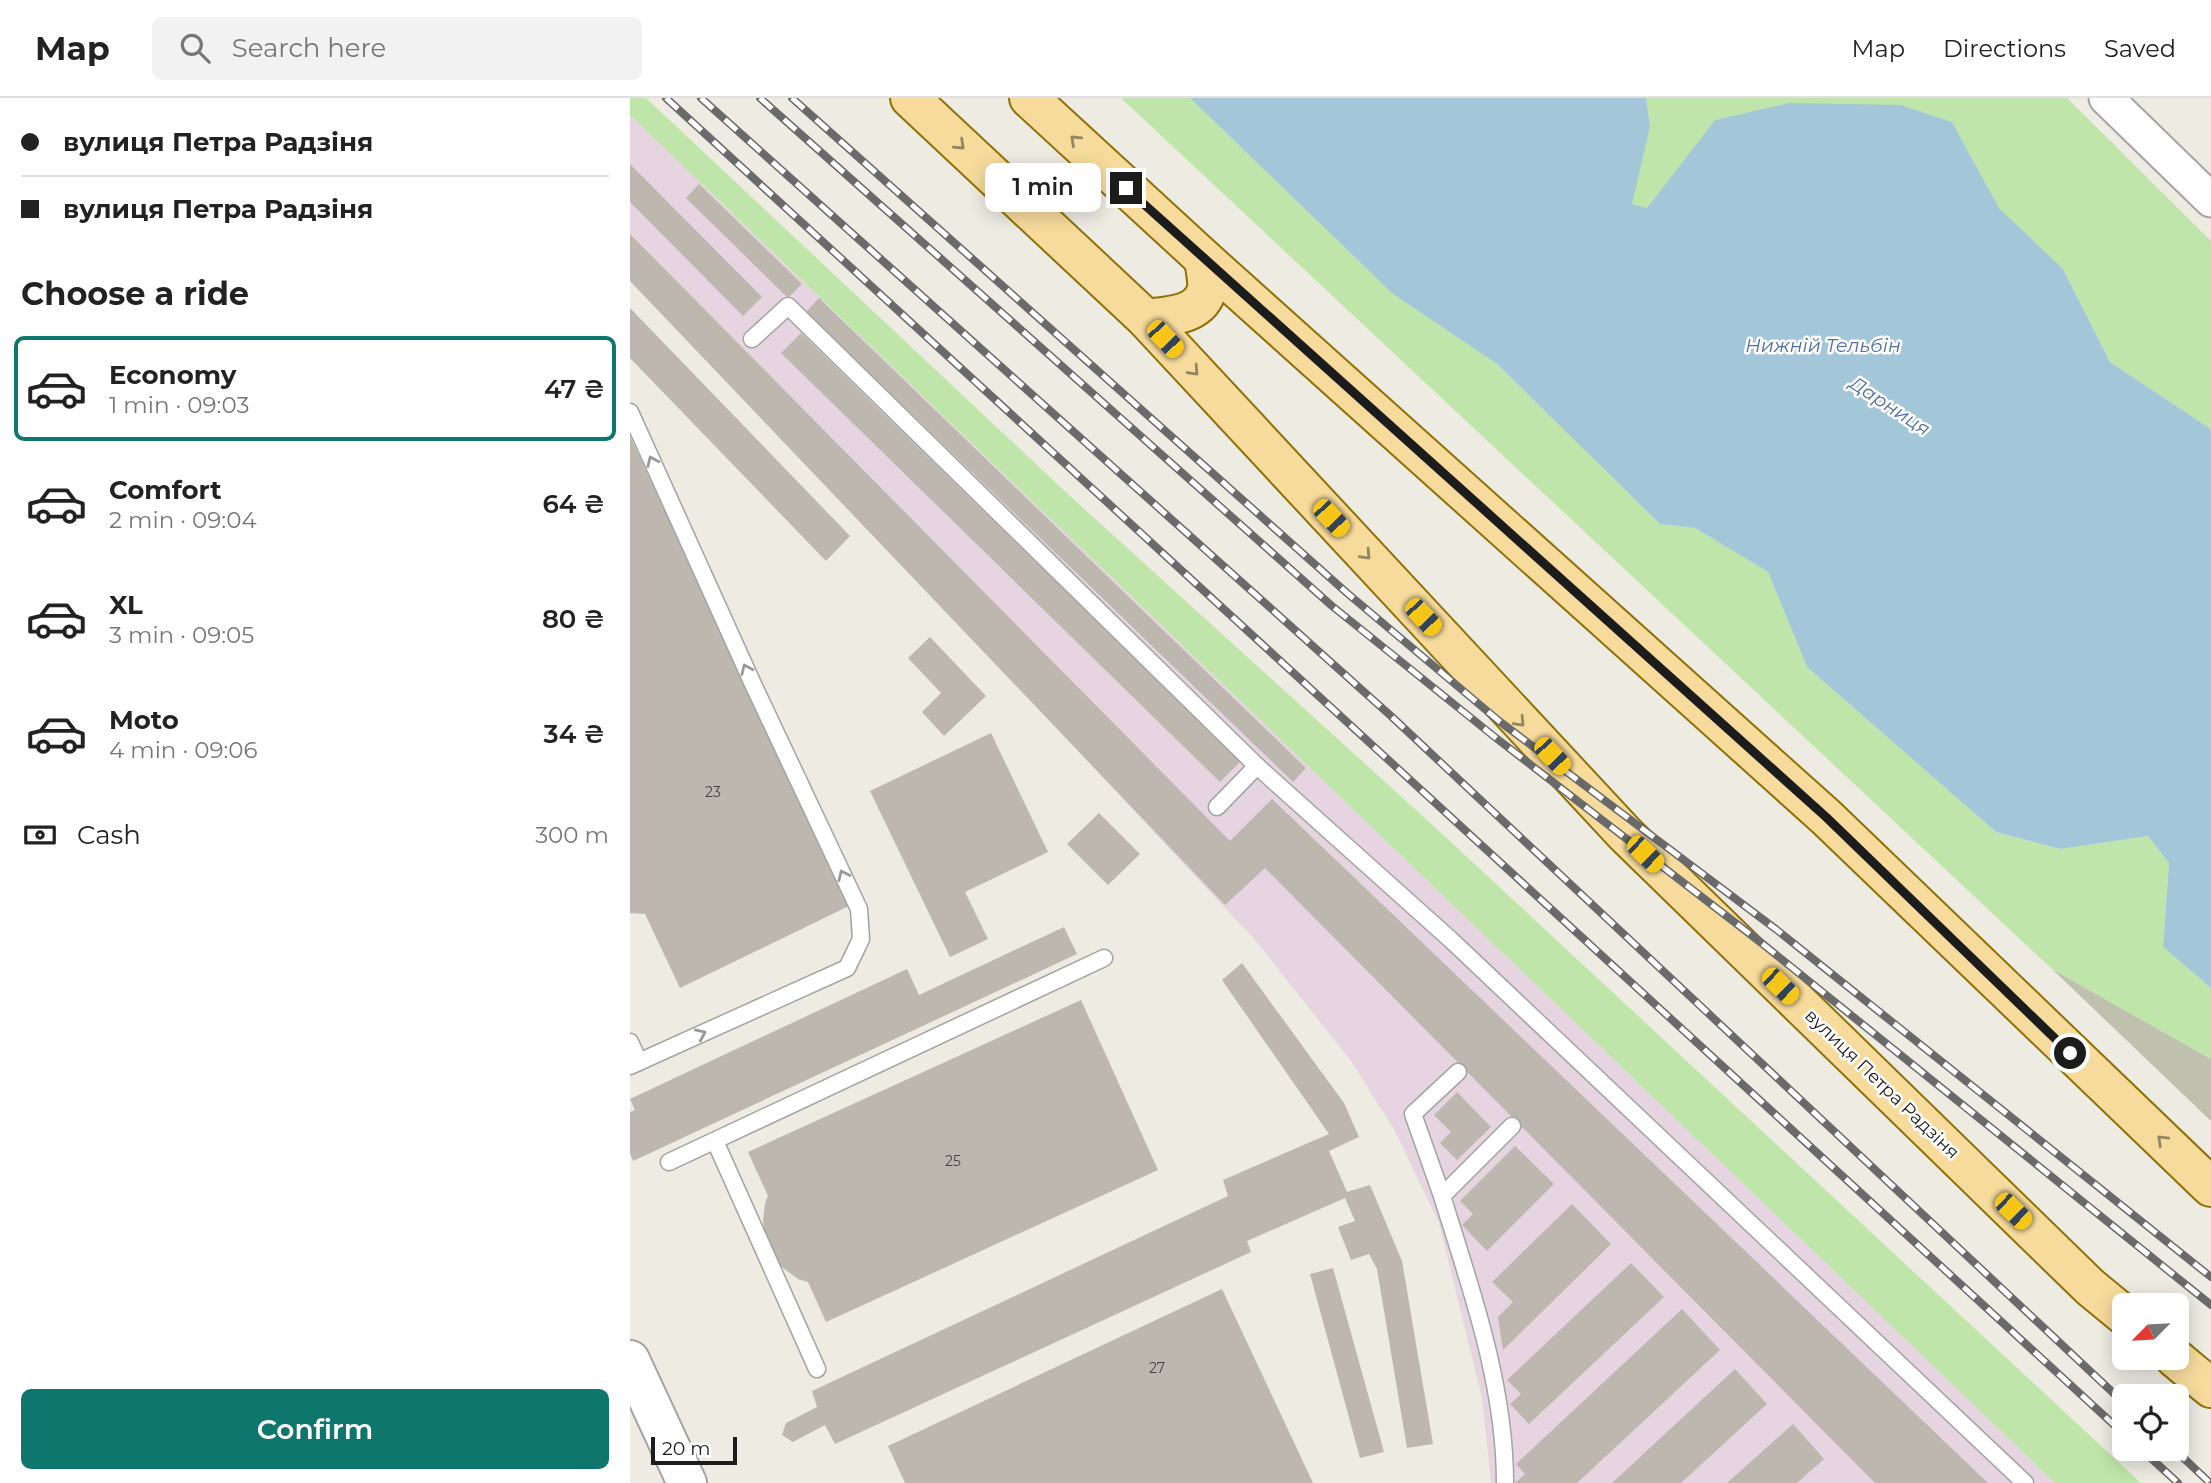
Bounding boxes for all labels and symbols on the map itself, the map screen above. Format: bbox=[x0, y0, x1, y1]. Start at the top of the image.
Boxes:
one-way arrow bbox=[952, 136, 965, 149]
one-way arrow bbox=[1070, 136, 1083, 149]
callout: 1 min bbox=[986, 164, 1102, 212]
route end bbox=[1110, 172, 1142, 204]
car bbox=[1143, 316, 1188, 362]
water label: Нижній Тельбін bbox=[1745, 334, 1901, 357]
one-way arrow bbox=[1186, 363, 1198, 376]
water label: Дарниця bbox=[1844, 370, 1935, 441]
one-way arrow bbox=[646, 456, 660, 468]
car bbox=[1309, 495, 1354, 541]
one-way arrow bbox=[1357, 547, 1370, 560]
car bbox=[1401, 594, 1446, 640]
one-way arrow bbox=[740, 663, 754, 676]
one-way arrow bbox=[1512, 714, 1525, 727]
car bbox=[1530, 733, 1575, 779]
house number: 23 bbox=[705, 783, 721, 801]
car bbox=[1623, 832, 1668, 876]
one-way arrow bbox=[837, 869, 851, 882]
car bbox=[1758, 964, 1803, 1008]
street label: вулиця Петра Радзіня bbox=[1800, 1004, 1964, 1164]
one-way arrow bbox=[694, 1028, 706, 1042]
route start bbox=[2054, 1037, 2086, 1069]
one-way arrow bbox=[2157, 1136, 2170, 1149]
house number: 25 bbox=[945, 1152, 961, 1170]
car bbox=[1991, 1189, 2036, 1233]
north arrow bbox=[2112, 1293, 2189, 1370]
house number: 27 bbox=[1149, 1359, 1165, 1377]
scale bar bbox=[651, 1434, 737, 1466]

